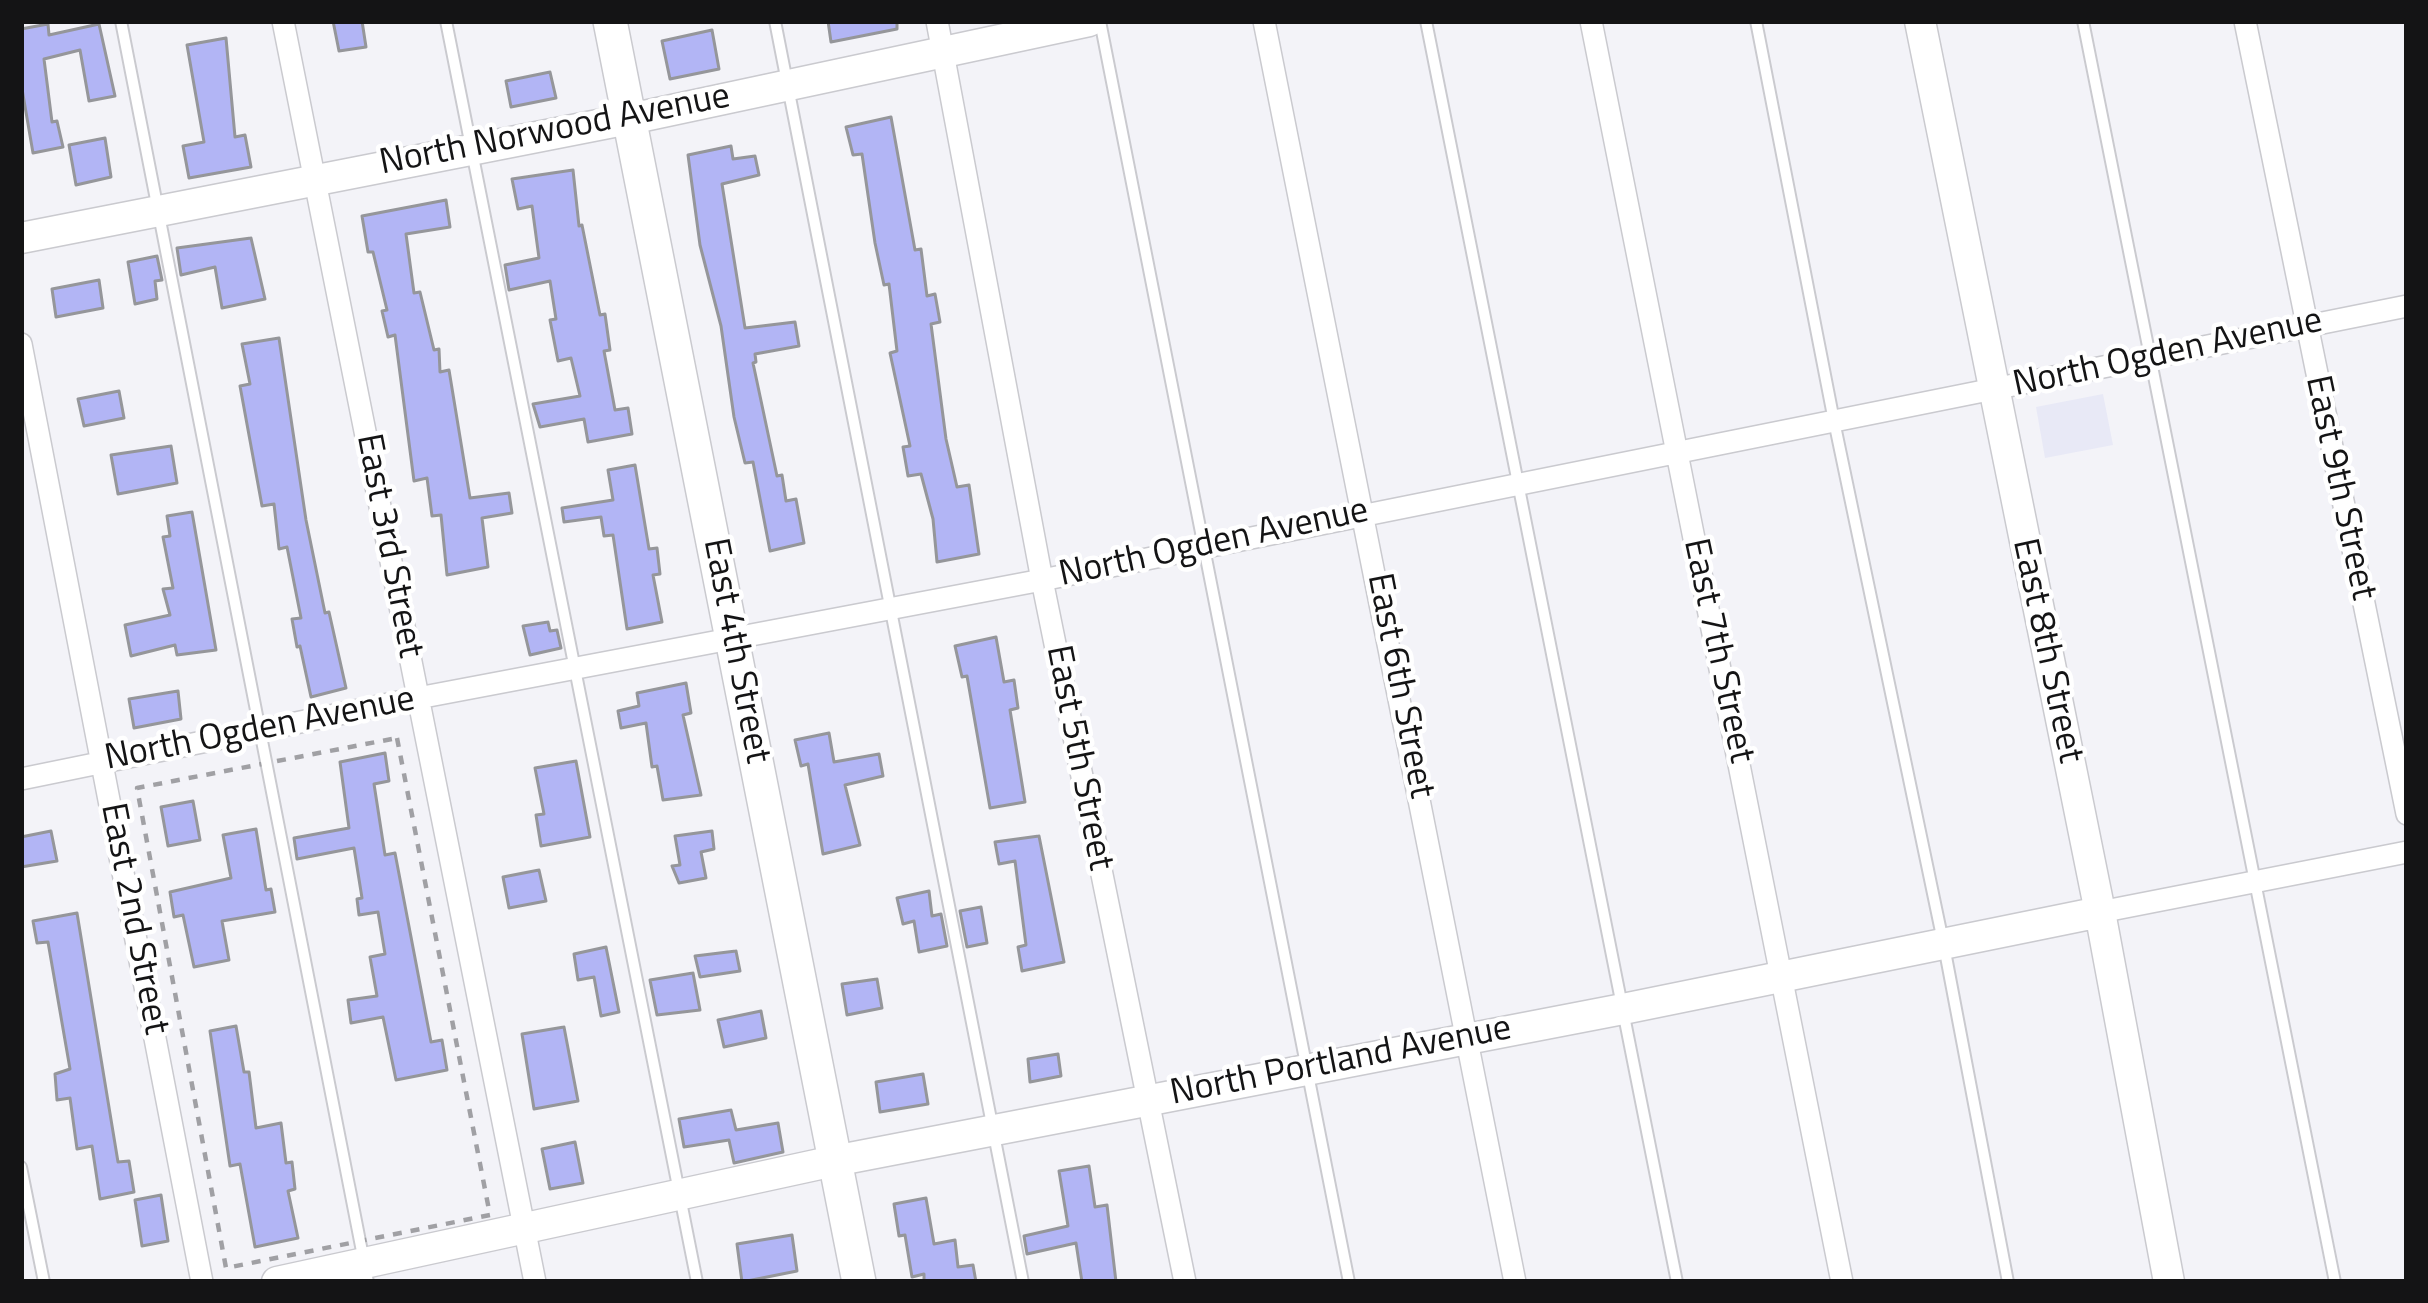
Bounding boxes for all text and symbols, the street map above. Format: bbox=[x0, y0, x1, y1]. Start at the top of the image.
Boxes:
street label: North Norwood Avenue bbox=[376, 76, 734, 186]
street label: North Ogden Avenue bbox=[2010, 300, 2326, 408]
street label: East 9th Street bbox=[2294, 372, 2384, 604]
street label: East 3rd Street bbox=[345, 430, 431, 662]
street label: North Ogden Avenue bbox=[1056, 490, 1372, 598]
street label: East 4th Street bbox=[692, 535, 778, 767]
street label: East 7th Street bbox=[1672, 535, 1762, 767]
street label: East 8th Street bbox=[2001, 535, 2091, 767]
street label: East 6th Street bbox=[1356, 570, 1442, 802]
street label: East 5th Street bbox=[1035, 642, 1121, 874]
street label: North Ogden Avenue bbox=[101, 679, 419, 781]
street label: East 2nd Street bbox=[89, 800, 177, 1038]
street label: North Portland Avenue bbox=[1167, 1008, 1515, 1116]

